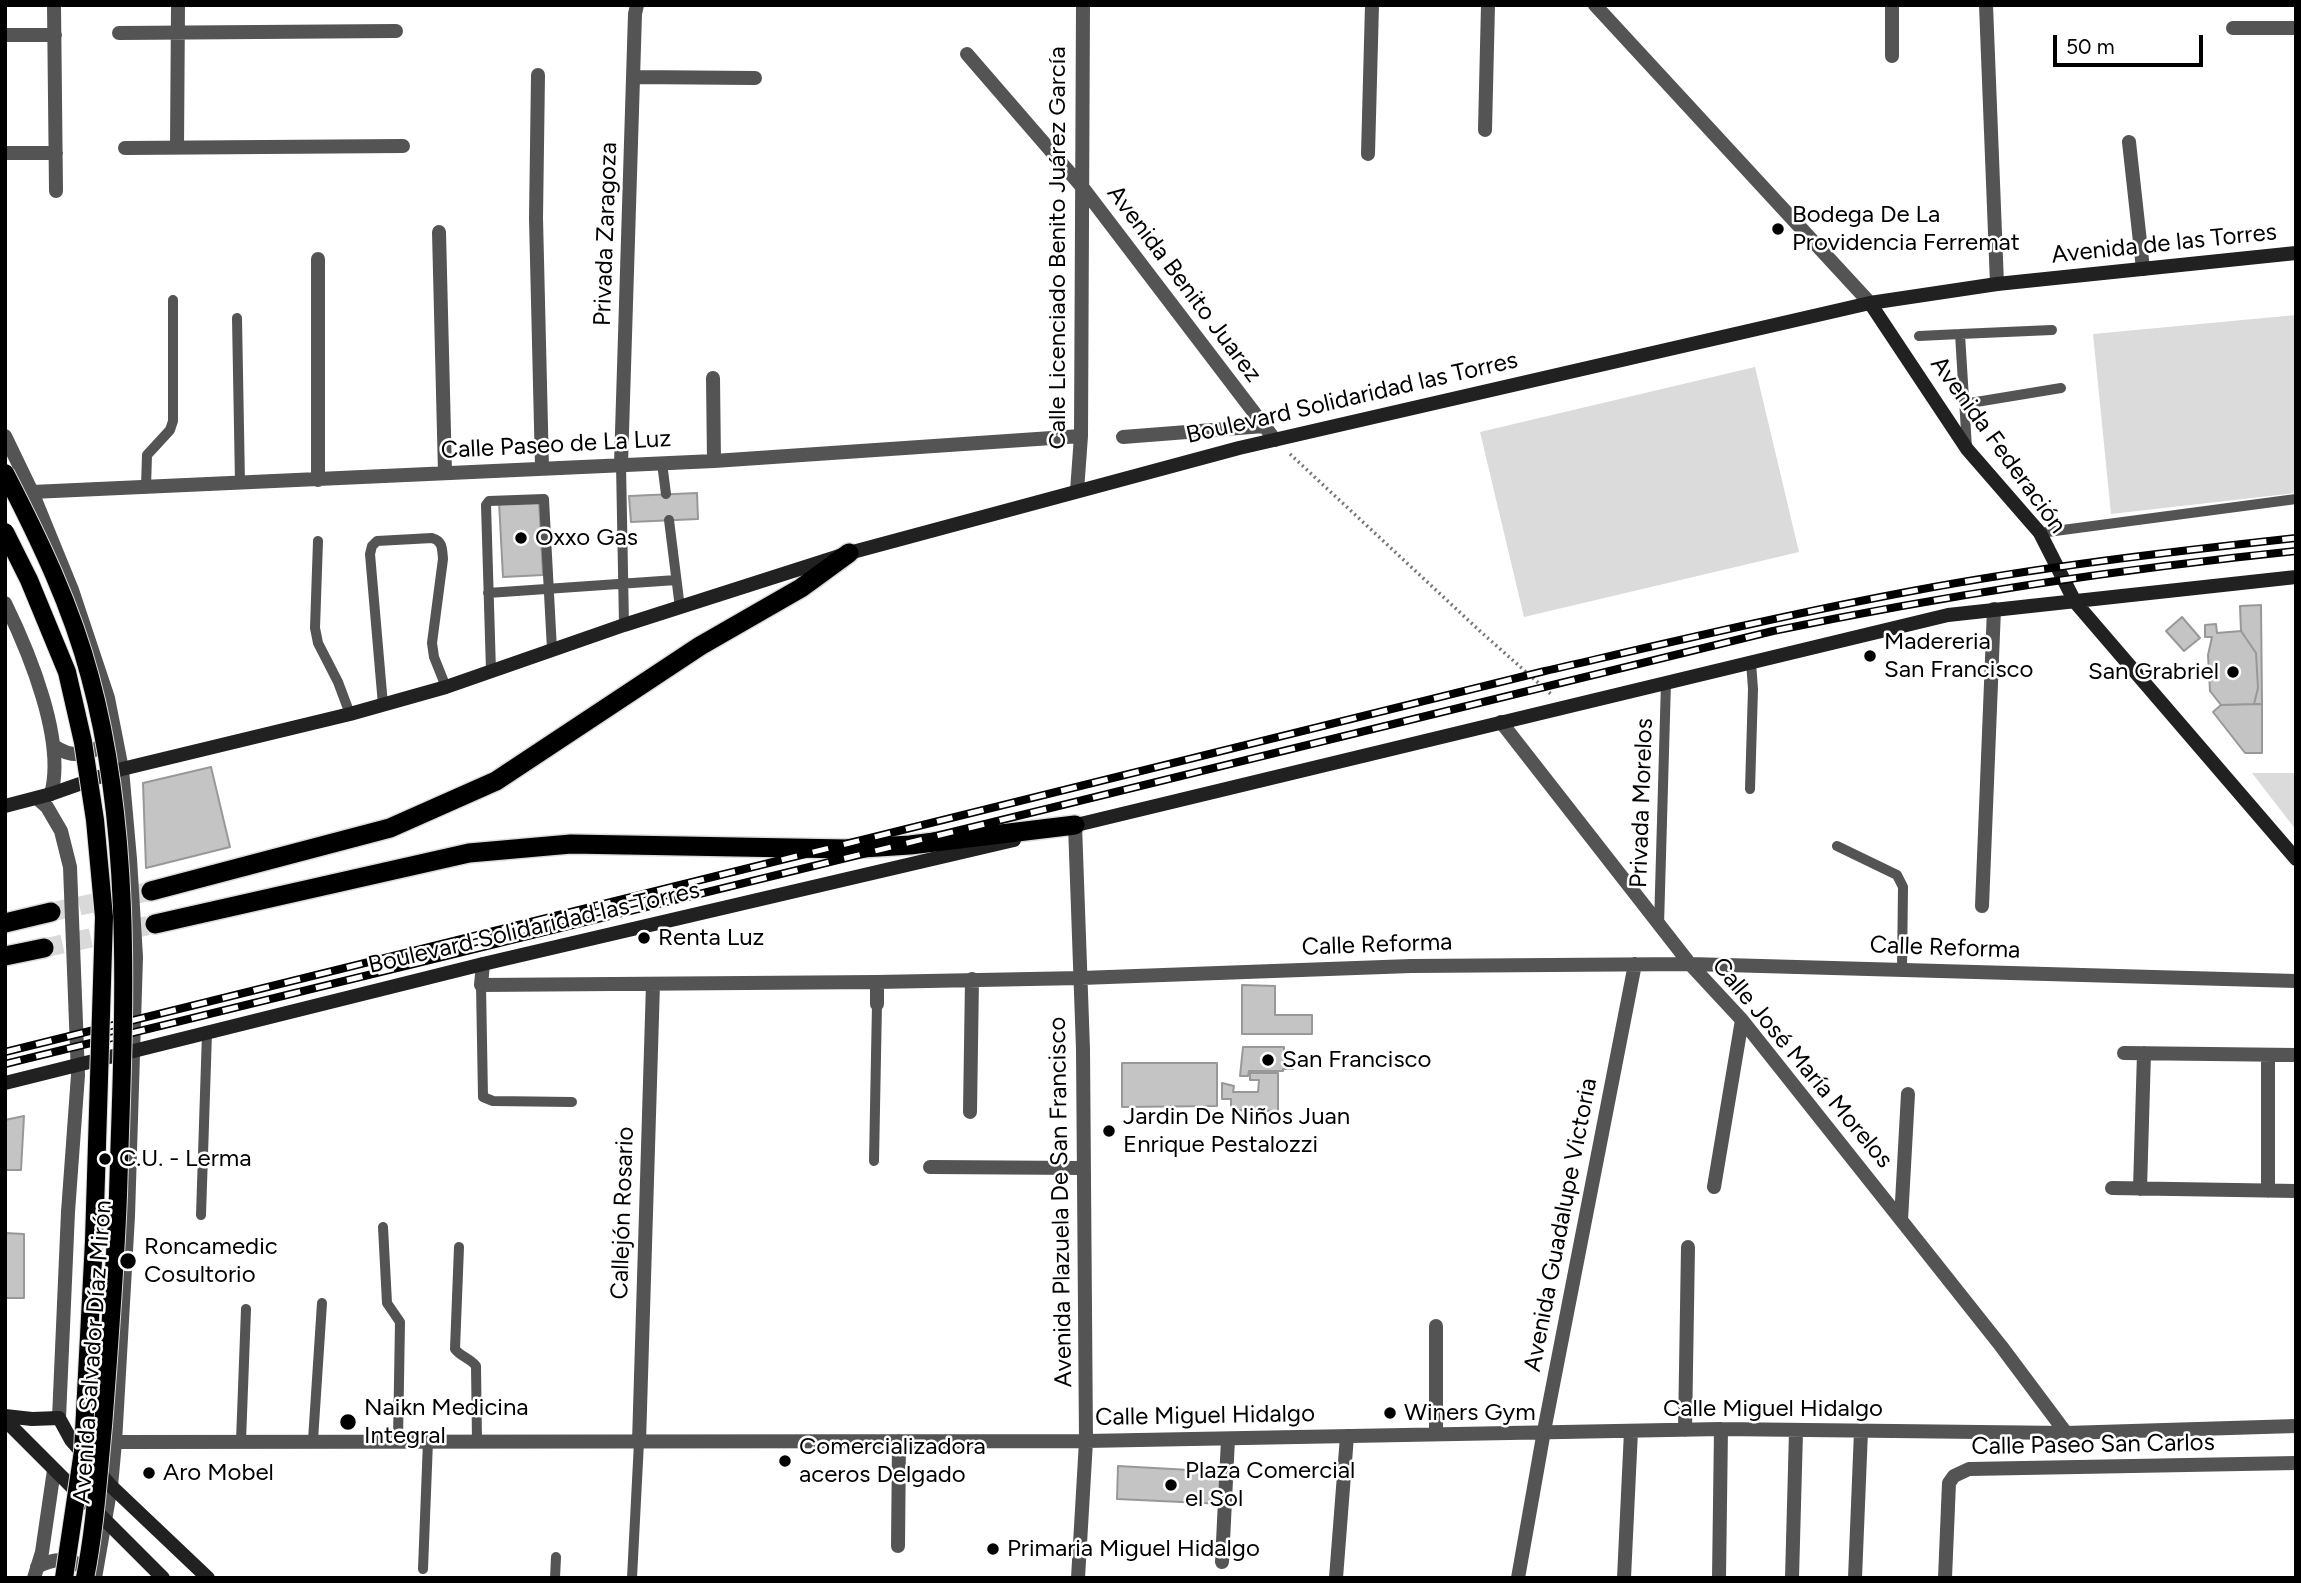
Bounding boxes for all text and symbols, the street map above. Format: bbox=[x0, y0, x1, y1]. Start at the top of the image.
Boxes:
scale bar bbox=[2056, 21, 2206, 65]
text: 50 m bbox=[2066, 34, 2115, 59]
street label: Calle Licenciado Benito Juárez García bbox=[1044, 46, 1072, 450]
street label: Privada Zaragoza bbox=[588, 141, 624, 327]
street label: Avenida Benito Juarez bbox=[1101, 180, 1267, 388]
place label: Bodega De La Providencia Ferremat bbox=[1792, 201, 2020, 257]
street label: Avenida de las Torres bbox=[2050, 218, 2278, 270]
marker: Bodega De La Providencia Ferremat bbox=[1770, 221, 1786, 237]
street label: Boulevard Solidaridad las Torres bbox=[1184, 346, 1520, 450]
street label: Avenida Federación bbox=[1924, 351, 2072, 539]
street label: Calle Paseo de La Luz bbox=[440, 425, 672, 465]
place label: Oxxo Gas bbox=[535, 524, 638, 552]
marker: Oxxo Gas bbox=[513, 530, 529, 546]
place label: Madereria San Francisco bbox=[1884, 628, 2033, 684]
marker: Madereria San Francisco bbox=[1862, 648, 1878, 664]
place label: San Grabriel bbox=[2088, 658, 2219, 686]
marker: San Grabriel bbox=[2225, 664, 2241, 680]
street label: Privada Morelos bbox=[1625, 718, 1659, 888]
street label: Boulevard Solidaridad las Torres bbox=[366, 876, 702, 980]
place label: Renta Luz bbox=[658, 924, 764, 952]
street label: Calle Reforma bbox=[1301, 928, 1453, 962]
marker: Renta Luz bbox=[636, 930, 652, 946]
street label: Calle Reforma bbox=[1869, 931, 2021, 965]
street label: Calle José María Morelos bbox=[1706, 952, 1898, 1174]
street label: Avenida Plazuela De San Francisco bbox=[1043, 1016, 1079, 1388]
place label: San Francisco bbox=[1282, 1046, 1431, 1074]
marker: San Francisco bbox=[1260, 1052, 1276, 1068]
street label: Avenida Guadalupe Victoria bbox=[1518, 1076, 1604, 1374]
place label: Jardin De Niños Juan Enrique Pestalozzi bbox=[1123, 1103, 1350, 1159]
marker: Jardin De Niños Juan Enrique Pestalozzi bbox=[1101, 1123, 1117, 1139]
street label: Callejón Rosario bbox=[606, 1126, 640, 1300]
place label: C.U. - Lerma bbox=[119, 1145, 251, 1173]
marker: C.U. - Lerma bbox=[97, 1151, 113, 1167]
street label: Avenida Salvador Díaz Mirón bbox=[68, 1199, 118, 1505]
place label: Roncamedic Cosultorio bbox=[144, 1233, 278, 1289]
marker: Roncamedic Cosultorio bbox=[118, 1251, 138, 1271]
place label: Naikn Medicina Integral bbox=[364, 1394, 529, 1450]
street label: Calle Miguel Hidalgo bbox=[1663, 1395, 1883, 1423]
place label: Winers Gym bbox=[1404, 1399, 1536, 1427]
street label: Calle Miguel Hidalgo bbox=[1095, 1400, 1315, 1432]
marker: Winers Gym bbox=[1382, 1405, 1398, 1421]
marker: Naikn Medicina Integral bbox=[338, 1412, 358, 1432]
street label: Calle Paseo San Carlos bbox=[1971, 1428, 2215, 1462]
place label: Comercializadora aceros Delgado bbox=[799, 1433, 986, 1489]
marker: Comercializadora aceros Delgado bbox=[777, 1453, 793, 1469]
place label: Plaza Comercial el Sol bbox=[1185, 1457, 1355, 1513]
place label: Aro Mobel bbox=[163, 1459, 274, 1487]
marker: Aro Mobel bbox=[141, 1465, 157, 1481]
marker: Plaza Comercial el Sol bbox=[1163, 1477, 1179, 1493]
place label: Primaria Miguel Hidalgo bbox=[1007, 1535, 1260, 1563]
marker: Primaria Miguel Hidalgo bbox=[985, 1541, 1001, 1557]

